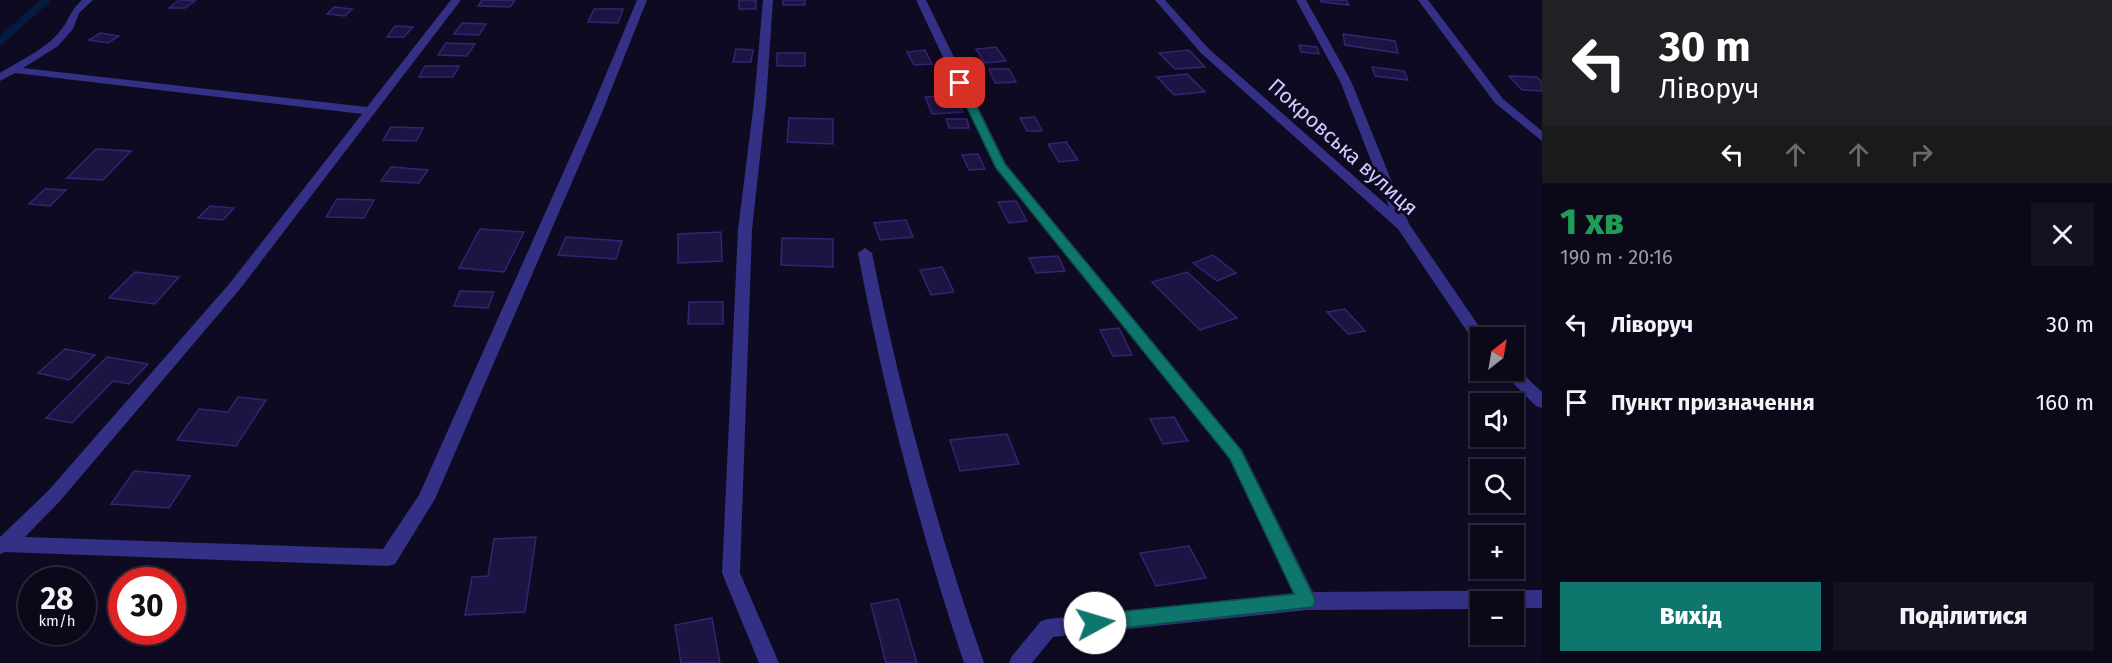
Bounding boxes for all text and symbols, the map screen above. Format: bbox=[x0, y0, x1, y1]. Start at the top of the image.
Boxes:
text: 30 m bbox=[1659, 22, 1751, 72]
icon: left bbox=[1560, 24, 1638, 102]
pin bbox=[934, 57, 985, 108]
icon: arrive bbox=[943, 66, 976, 99]
street label: Покровська вулиця bbox=[1263, 73, 1423, 221]
text: Ліворуч bbox=[1659, 73, 1759, 105]
icon: left bbox=[1716, 138, 1749, 171]
icon: ahead bbox=[1779, 138, 1812, 171]
icon: ahead bbox=[1842, 138, 1875, 171]
icon: right bbox=[1905, 138, 1938, 171]
text: 1 хв bbox=[1560, 200, 1624, 244]
button: close bbox=[2031, 203, 2094, 266]
text: 190 m · 20:16 bbox=[1560, 245, 1673, 269]
icon: left bbox=[1560, 308, 1593, 341]
text: Ліворуч bbox=[1611, 311, 1693, 338]
text: 30 m bbox=[2046, 311, 2094, 338]
north arrow bbox=[1470, 327, 1524, 381]
map controls bbox=[1470, 327, 1524, 645]
icon: arrive bbox=[1560, 386, 1593, 419]
text: Пункт призначення bbox=[1611, 389, 1815, 416]
text: 160 m bbox=[2036, 389, 2094, 416]
button: sound bbox=[1470, 393, 1524, 447]
button: search bbox=[1470, 459, 1524, 513]
button: + bbox=[1470, 525, 1524, 579]
speed limit sign: 30 bbox=[108, 567, 186, 645]
text: 28 bbox=[41, 581, 73, 617]
button: Вихід bbox=[1560, 582, 1821, 651]
button: Поділитися bbox=[1833, 582, 2094, 651]
position arrow bbox=[1063, 591, 1127, 655]
button: − bbox=[1470, 591, 1524, 645]
text: km/h bbox=[38, 612, 76, 630]

